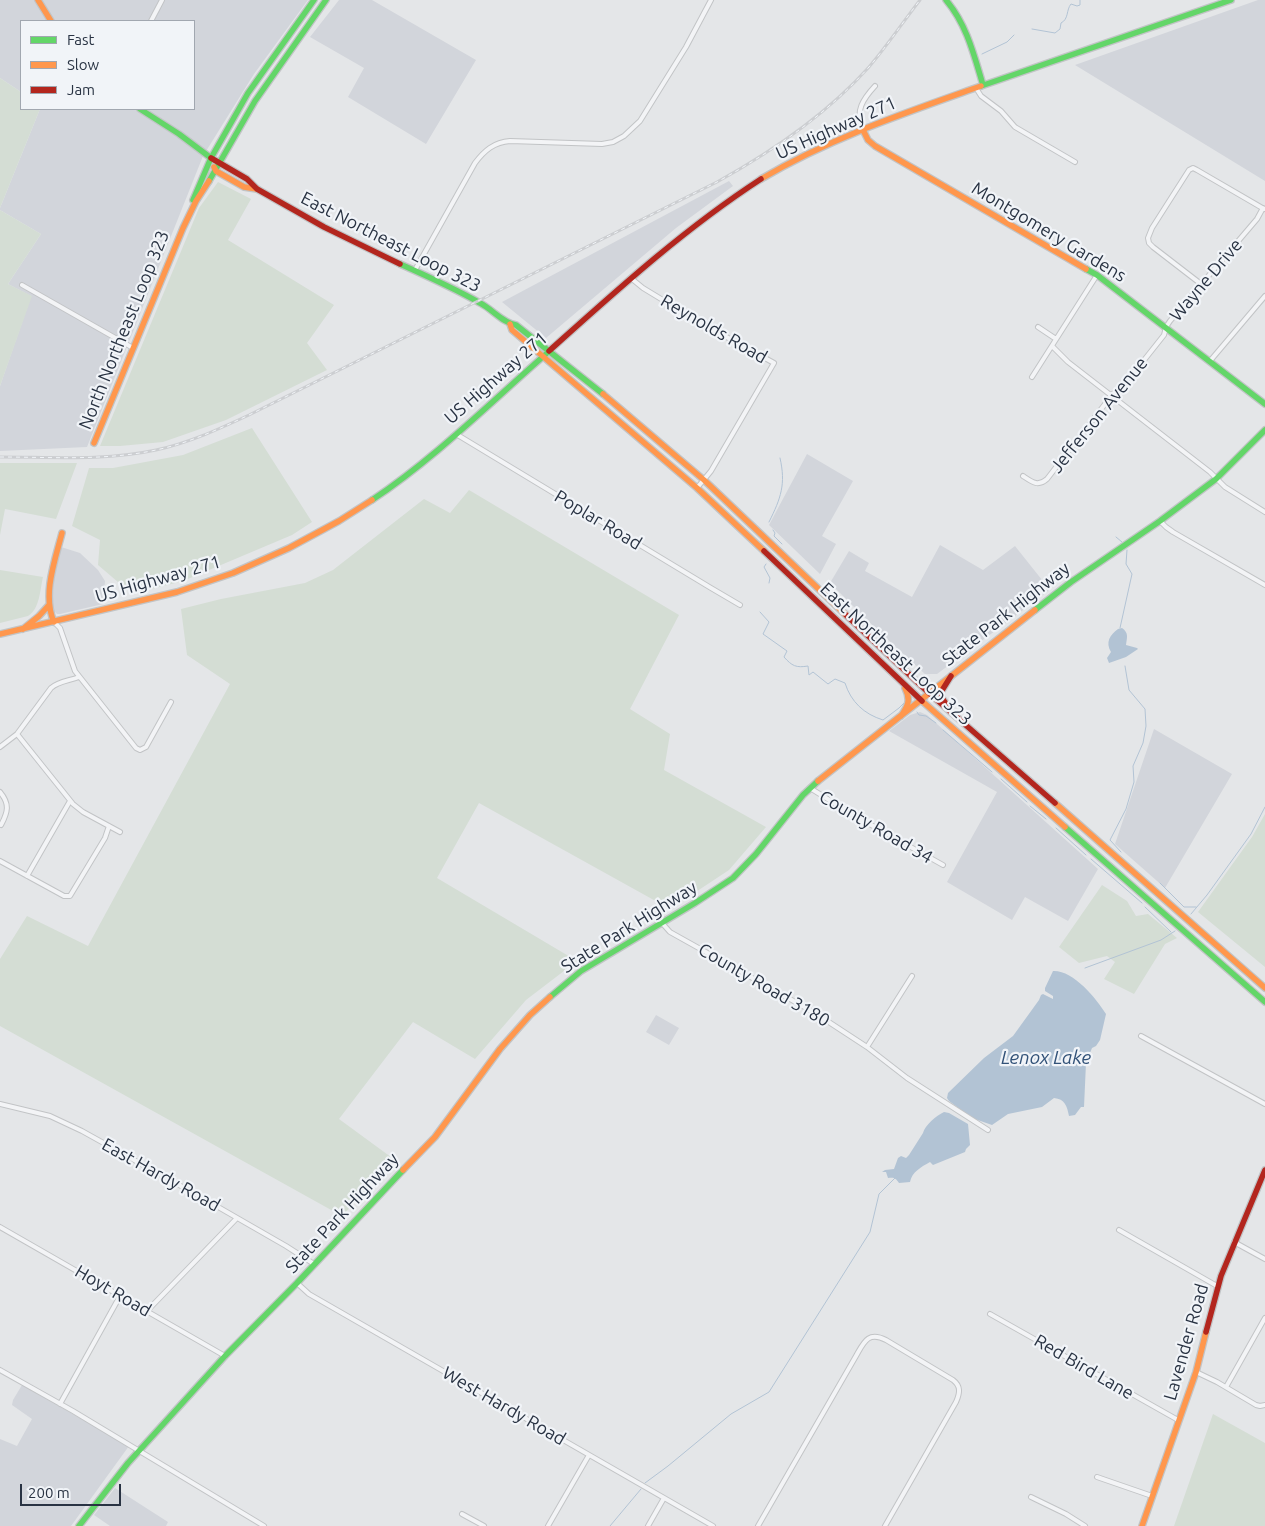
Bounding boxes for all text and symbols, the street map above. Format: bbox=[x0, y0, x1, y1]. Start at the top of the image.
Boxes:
legend bbox=[20, 20, 195, 110]
text: Fast bbox=[67, 31, 94, 48]
text: Slow bbox=[67, 56, 99, 73]
text: Jam bbox=[67, 81, 95, 98]
street label: US Highway 271 bbox=[772, 92, 900, 164]
street label: Montgomery Gardens bbox=[968, 177, 1130, 287]
street label: East Northeast Loop 323 bbox=[297, 187, 485, 297]
street label: North Northeast Loop 323 bbox=[74, 227, 174, 433]
street label: Wayne Drive bbox=[1165, 234, 1247, 326]
street label: Reynolds Road bbox=[657, 290, 771, 368]
street label: US Highway 271 bbox=[440, 327, 552, 429]
street label: Jefferson Avenue bbox=[1046, 353, 1152, 477]
street label: Poplar Road bbox=[550, 485, 646, 555]
street label: US Highway 271 bbox=[93, 551, 223, 607]
street label: State Park Highway bbox=[938, 557, 1074, 671]
street label: East Northeast Loop 323 bbox=[816, 578, 976, 730]
street label: County Road 34 bbox=[815, 786, 937, 868]
street label: State Park Highway bbox=[557, 876, 701, 978]
street label: County Road 3180 bbox=[694, 939, 834, 1031]
water label: Lenox Lake bbox=[1001, 1047, 1091, 1069]
street label: East Hardy Road bbox=[98, 1134, 224, 1216]
street label: State Park Highway bbox=[281, 1149, 403, 1277]
street label: Hoyt Road bbox=[71, 1261, 155, 1321]
street label: Lavender Road bbox=[1159, 1281, 1213, 1403]
street label: Red Bird Lane bbox=[1030, 1330, 1138, 1404]
street label: West Hardy Road bbox=[439, 1362, 569, 1450]
scale bar bbox=[22, 1474, 124, 1506]
text: 200 m bbox=[28, 1484, 70, 1501]

